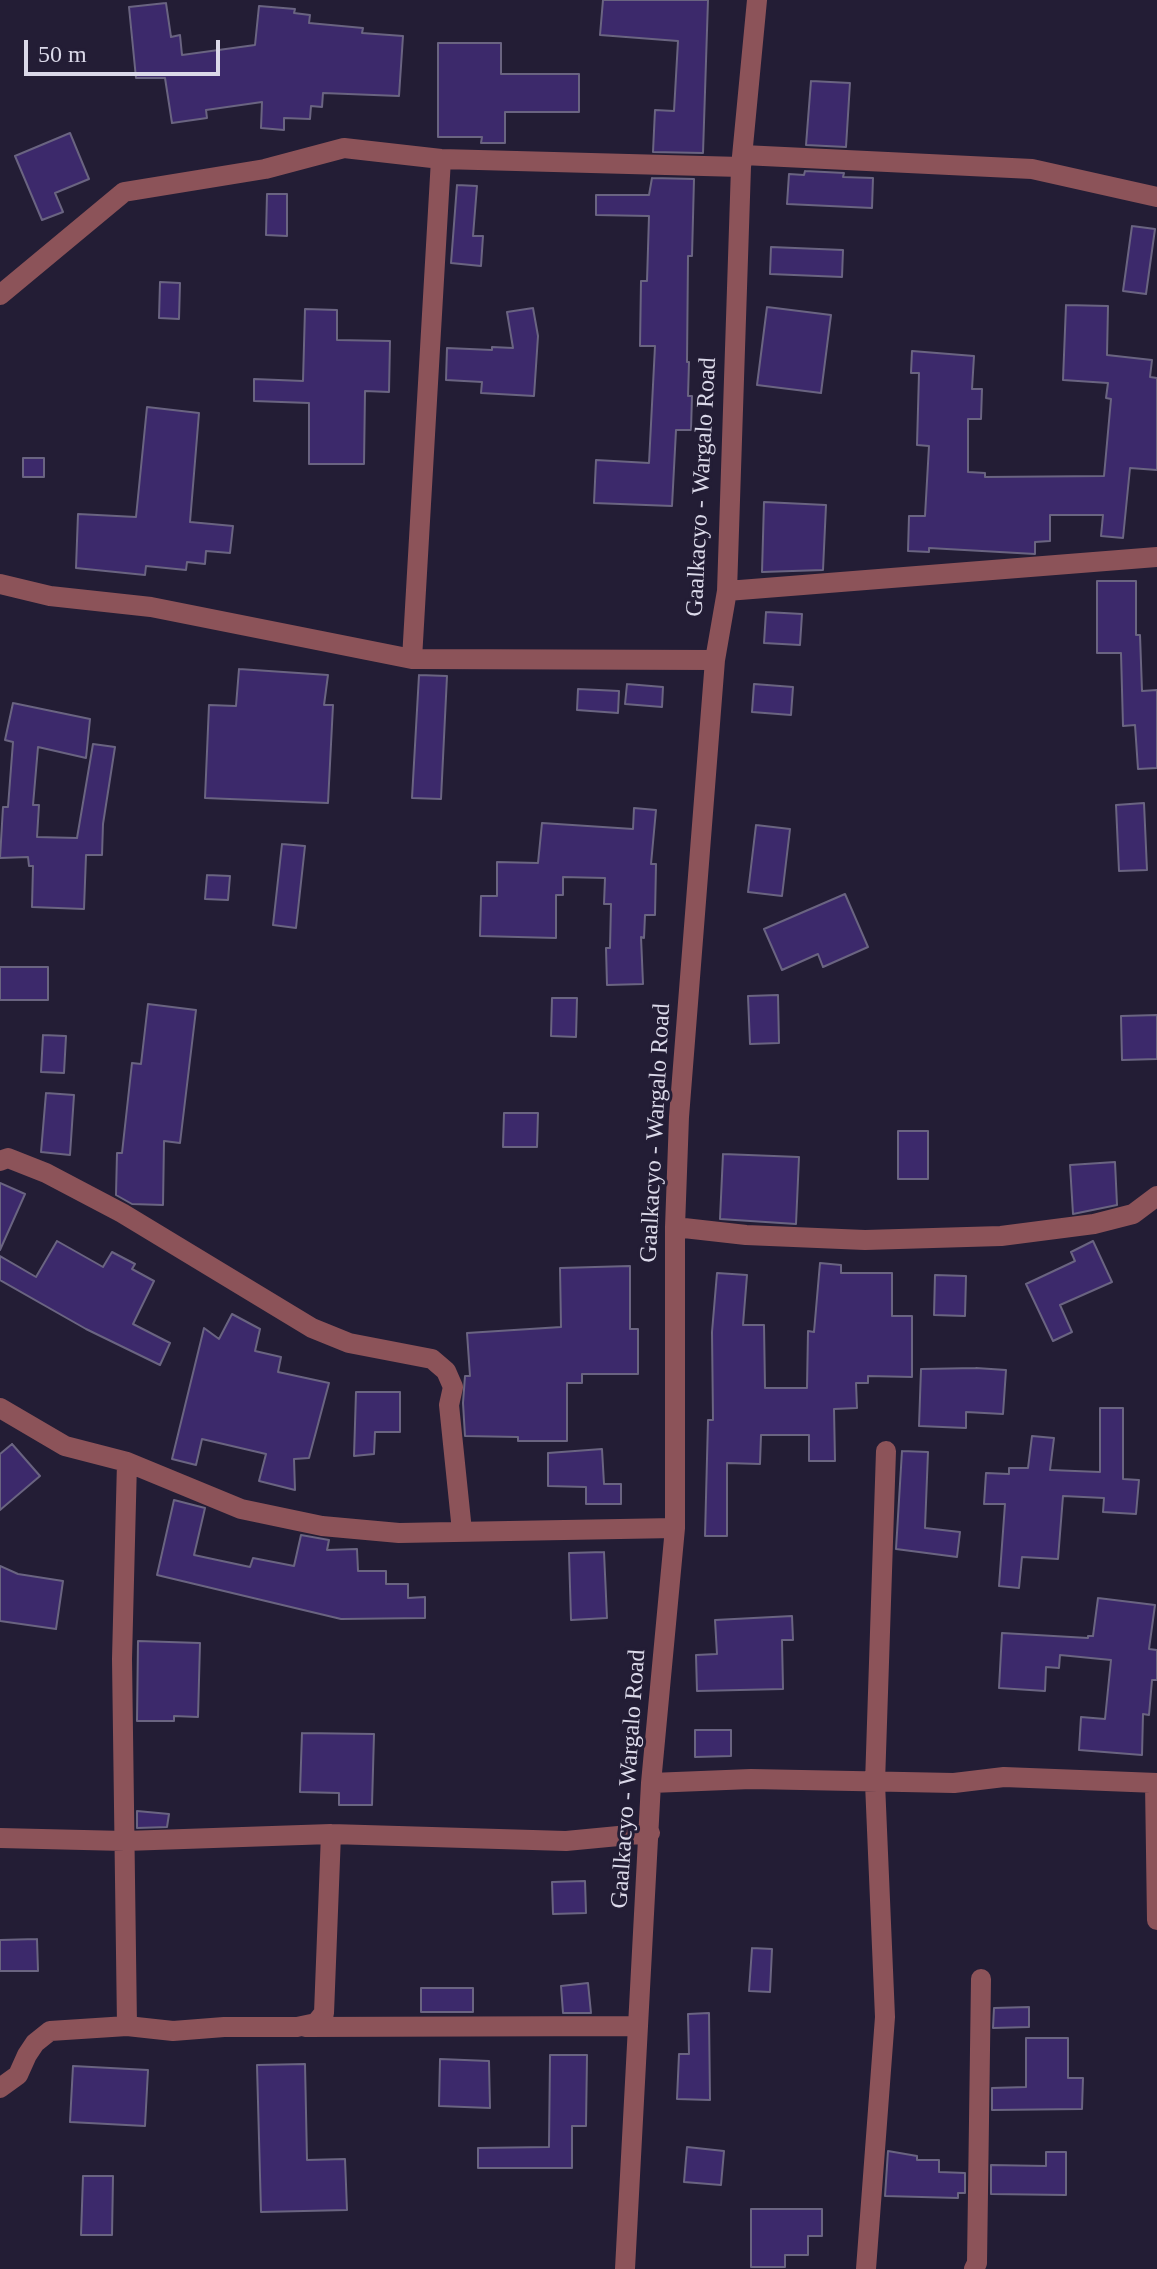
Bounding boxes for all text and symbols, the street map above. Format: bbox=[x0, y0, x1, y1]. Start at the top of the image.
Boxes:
scale bar bbox=[28, 24, 224, 74]
text: 50 m bbox=[38, 41, 87, 67]
street label: Gaalkacyo - Wargalo Road bbox=[681, 357, 723, 617]
street label: Gaalkacyo - Wargalo Road bbox=[635, 1003, 677, 1263]
street label: Gaalkacyo - Wargalo Road bbox=[606, 1649, 652, 1909]

